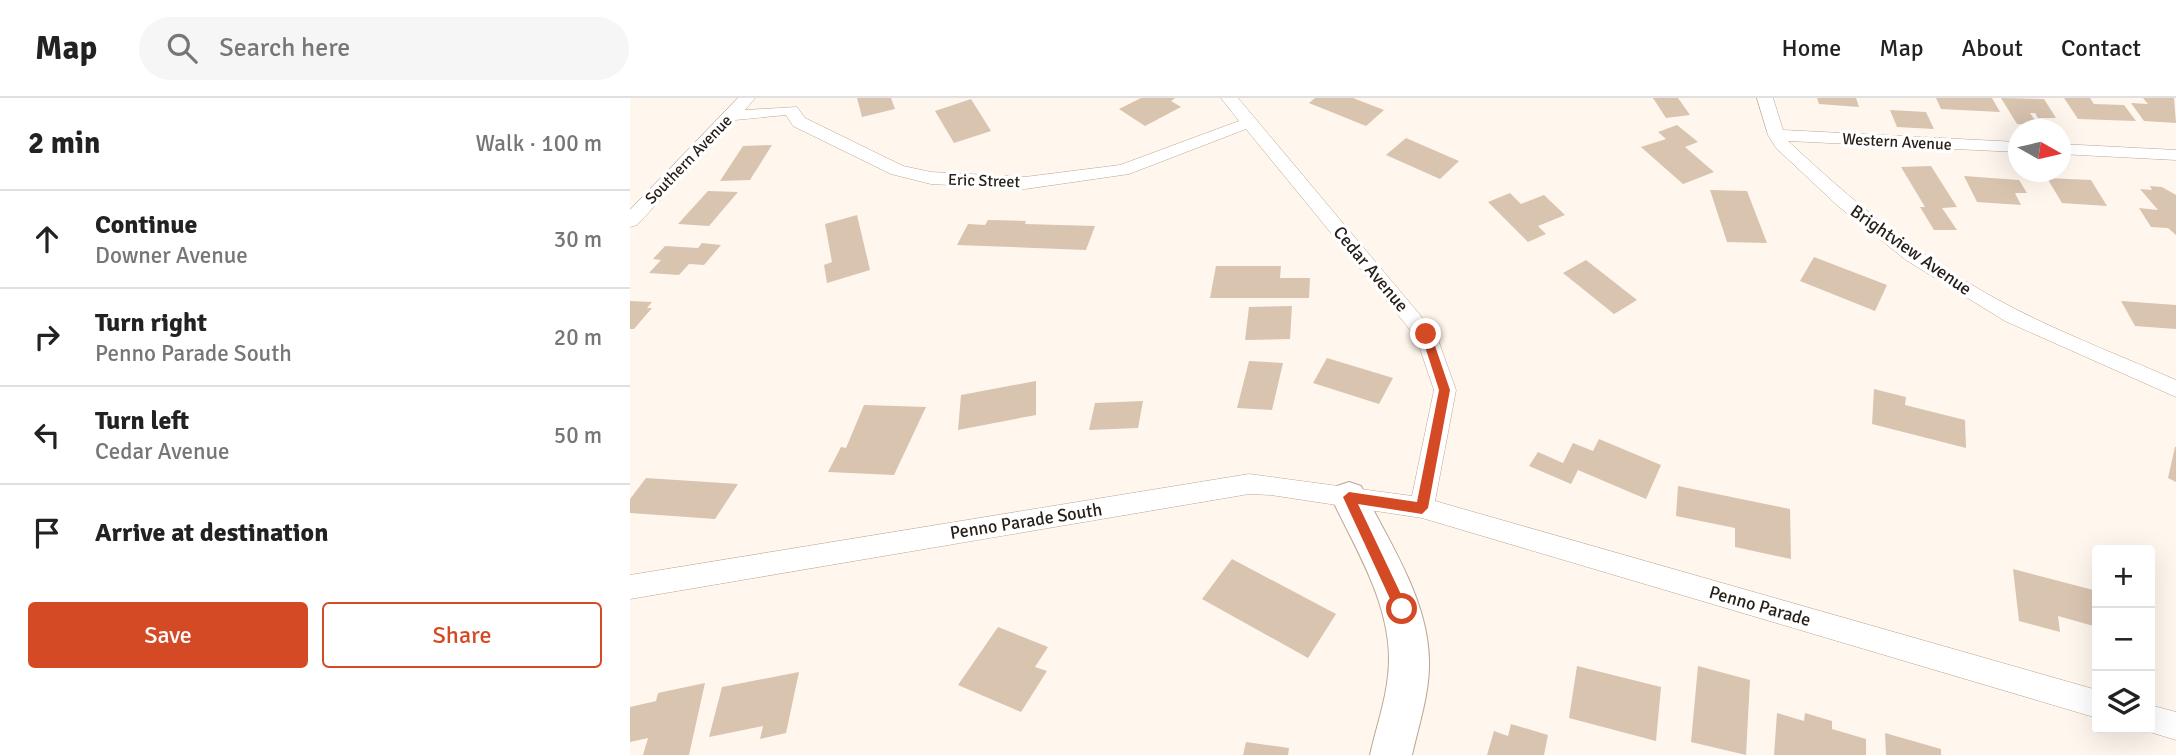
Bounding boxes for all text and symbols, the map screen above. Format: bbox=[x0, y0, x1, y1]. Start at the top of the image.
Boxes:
search box bbox=[139, 17, 629, 80]
text: Map bbox=[35, 28, 97, 69]
icon: search bbox=[163, 29, 201, 67]
text: Search here bbox=[219, 32, 350, 64]
text: Home bbox=[1781, 33, 1841, 63]
text: Map bbox=[1879, 33, 1924, 63]
text: About bbox=[1962, 33, 2023, 63]
text: Contact bbox=[2061, 33, 2141, 63]
street label: Southern Avenue bbox=[641, 111, 736, 209]
north arrow bbox=[2008, 119, 2071, 182]
text: 2 min bbox=[28, 125, 100, 162]
text: Walk · 100 m bbox=[476, 129, 602, 158]
street label: Western Avenue bbox=[1842, 129, 1952, 155]
street label: Eric Street bbox=[947, 170, 1021, 192]
street label: Brightview Avenue bbox=[1846, 200, 1976, 300]
text: Continue bbox=[95, 209, 197, 241]
icon: ahead bbox=[28, 220, 66, 258]
street label: Cedar Avenue bbox=[1329, 222, 1413, 316]
text: 30 m bbox=[554, 225, 602, 254]
text: Downer Avenue bbox=[95, 241, 248, 270]
text: Turn right bbox=[95, 307, 207, 339]
icon: right bbox=[28, 318, 66, 356]
route end bbox=[1410, 318, 1441, 349]
text: 20 m bbox=[554, 323, 602, 352]
text: Penno Parade South bbox=[95, 339, 292, 368]
text: Turn left bbox=[95, 405, 189, 437]
icon: left bbox=[28, 416, 66, 454]
text: 50 m bbox=[554, 421, 602, 450]
text: Cedar Avenue bbox=[95, 437, 230, 466]
street label: Penno Parade South bbox=[948, 498, 1104, 544]
icon: arrive bbox=[28, 514, 66, 552]
text: Arrive at destination bbox=[95, 517, 328, 549]
map controls bbox=[2092, 545, 2155, 734]
button: + bbox=[2092, 545, 2155, 608]
street label: Penno Parade bbox=[1707, 581, 1813, 631]
route start bbox=[1386, 593, 1417, 624]
button: Save bbox=[28, 602, 308, 668]
button: Share bbox=[322, 602, 602, 668]
button: − bbox=[2092, 608, 2155, 671]
button: layers bbox=[2092, 671, 2155, 734]

